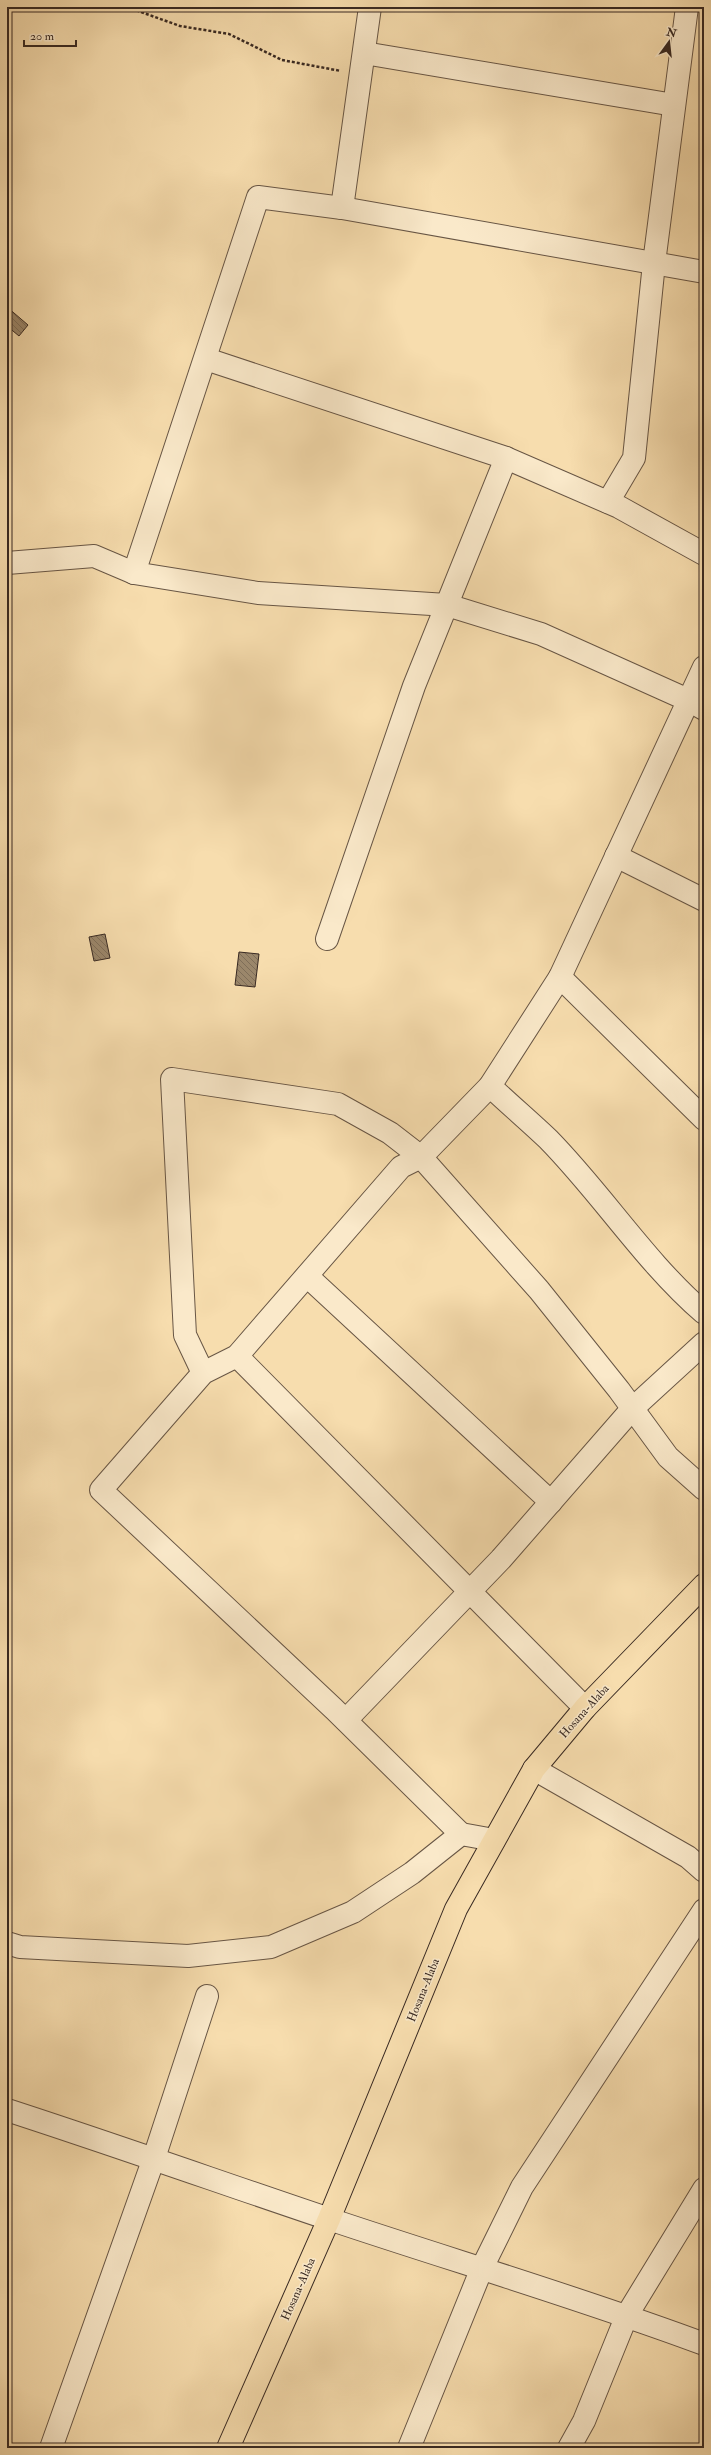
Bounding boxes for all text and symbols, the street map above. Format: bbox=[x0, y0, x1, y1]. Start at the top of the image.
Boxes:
scale bar bbox=[24, 22, 76, 48]
north arrow bbox=[649, 22, 689, 62]
text: N bbox=[664, 25, 679, 41]
text: 20 m bbox=[30, 29, 55, 44]
street label: Hosana-Alaba bbox=[556, 1681, 613, 1741]
street label: Hosana-Alaba bbox=[404, 1955, 443, 2024]
street label: Hosana-Alaba bbox=[278, 2255, 319, 2323]

